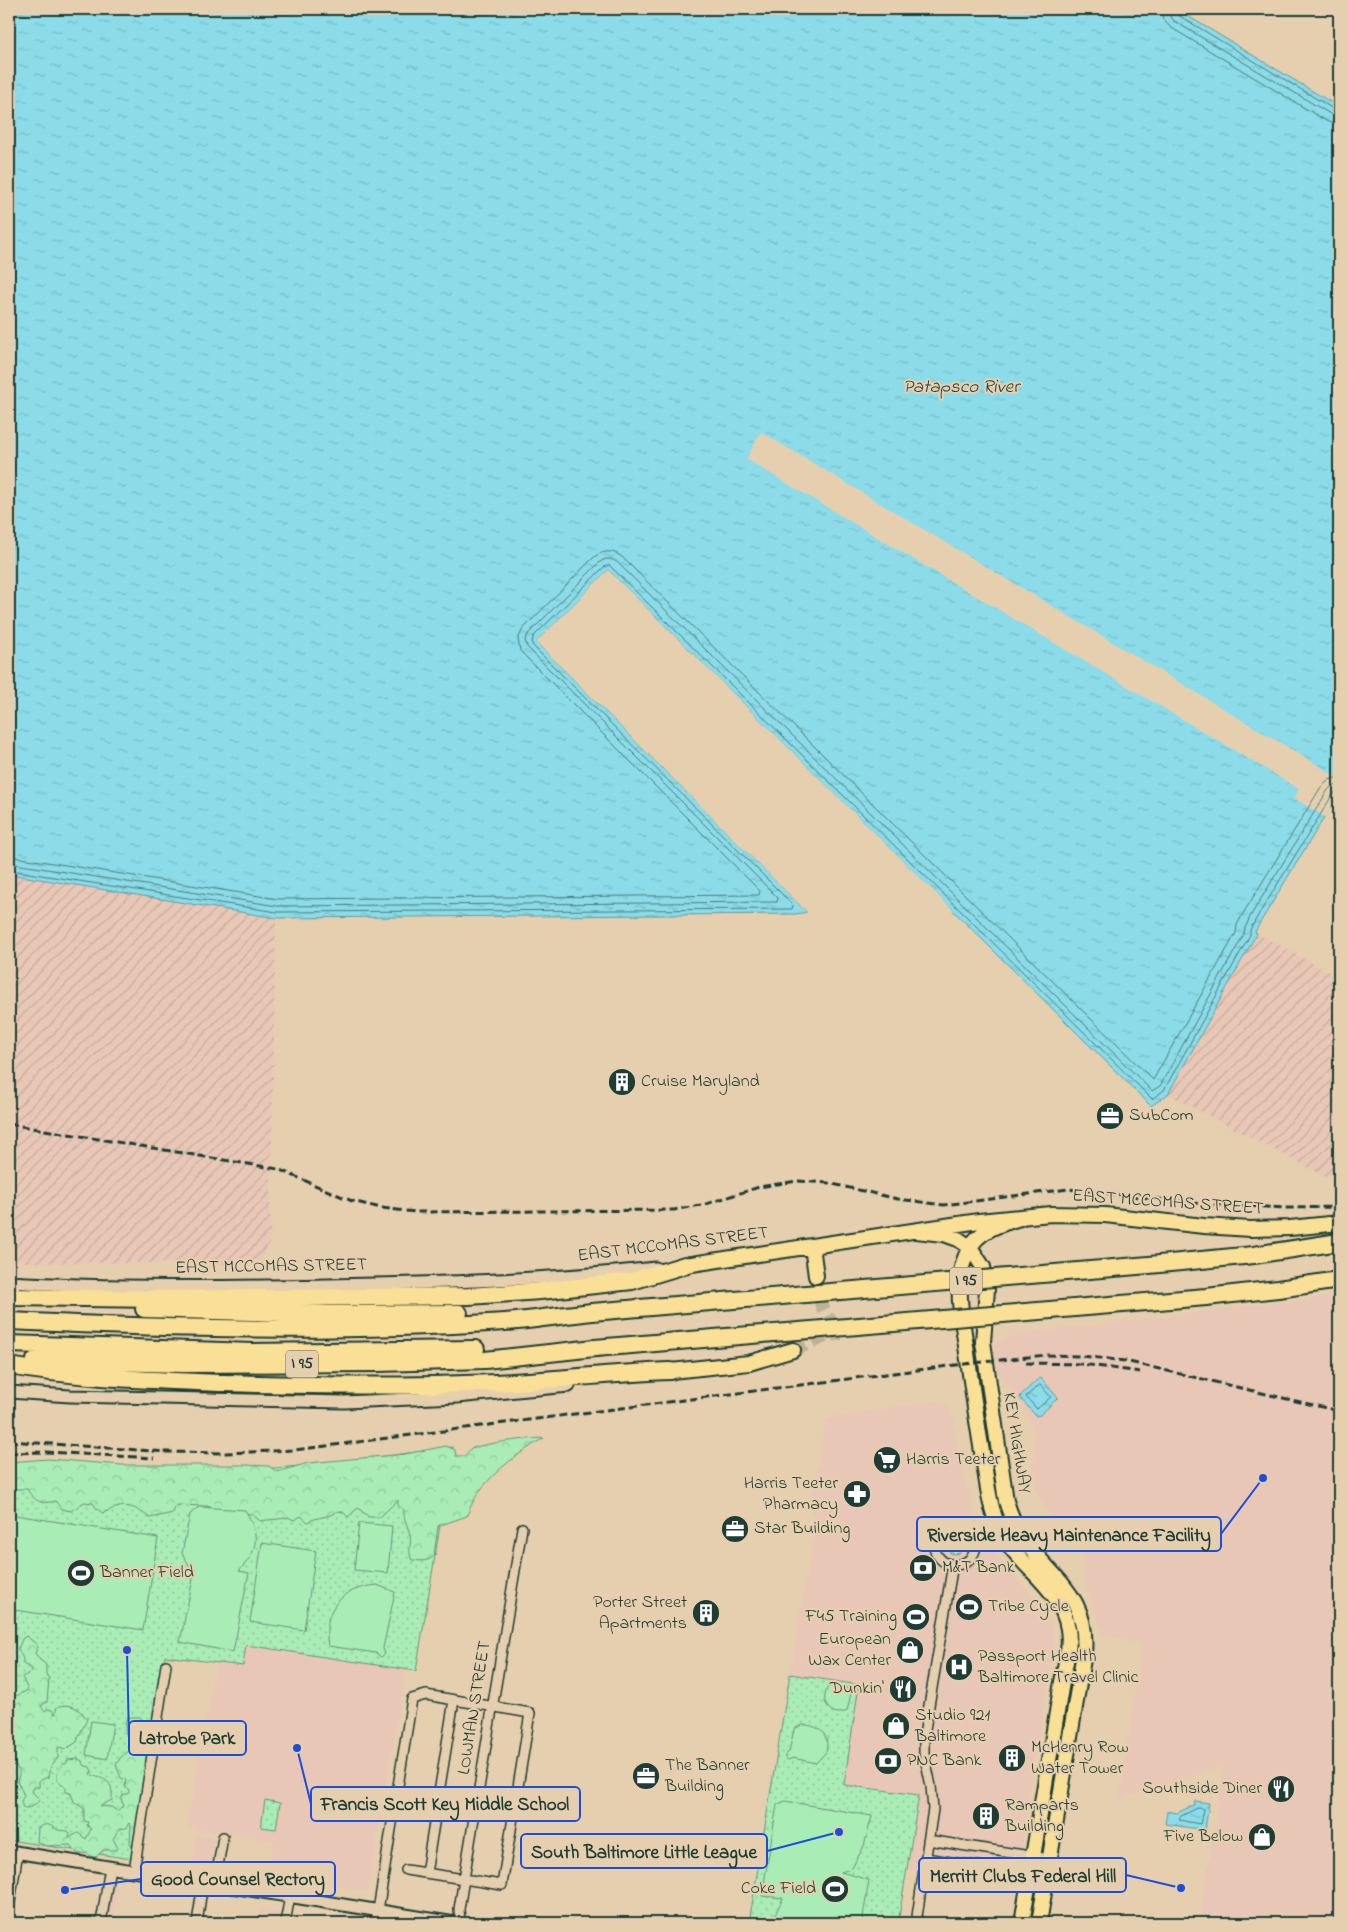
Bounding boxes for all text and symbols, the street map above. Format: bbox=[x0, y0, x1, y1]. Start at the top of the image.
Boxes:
water label: Patapsco River bbox=[903, 374, 1021, 401]
building icon: Cruise Maryland bbox=[607, 1067, 637, 1097]
place label: Cruise Maryland bbox=[641, 1069, 760, 1095]
office icon: SubCom bbox=[1095, 1101, 1125, 1131]
place label: SubCom bbox=[1129, 1103, 1194, 1129]
street label: EAST MCCOMAS STREET bbox=[1071, 1183, 1265, 1223]
street label: EAST MCCOMAS STREET bbox=[576, 1220, 770, 1270]
street label: EAST MCCOMAS STREET bbox=[175, 1252, 367, 1282]
road number: I 95 bbox=[950, 1268, 982, 1294]
road number: I 95 bbox=[286, 1350, 318, 1378]
street label: KEY HIGHWAY bbox=[995, 1391, 1037, 1496]
supermarket icon: Harris Teeter bbox=[872, 1445, 902, 1475]
place label: Harris Teeter bbox=[906, 1447, 1001, 1473]
place label: Harris Teeter Pharmacy bbox=[744, 1471, 838, 1518]
pharmacy icon: Harris Teeter Pharmacy bbox=[842, 1479, 872, 1509]
office icon: Star Building bbox=[720, 1514, 750, 1544]
place label: Star Building bbox=[754, 1516, 850, 1543]
callout: Riverside Heavy Maintenance Facility bbox=[917, 1517, 1221, 1551]
text: Riverside Heavy Maintenance Facility bbox=[927, 1523, 1211, 1552]
bank icon: M&T Bank bbox=[908, 1553, 938, 1583]
place label: M&T Bank bbox=[942, 1555, 1015, 1581]
sports icon: Banner Field bbox=[66, 1558, 96, 1588]
place label: Banner Field bbox=[99, 1560, 194, 1586]
place label: Porter Street Apartments bbox=[593, 1590, 687, 1637]
sports icon: Tribe Cycle bbox=[954, 1592, 984, 1622]
place label: Tribe Cycle bbox=[988, 1594, 1070, 1620]
building icon: Porter Street Apartments bbox=[691, 1598, 721, 1628]
sports icon: F45 Training bbox=[901, 1602, 931, 1632]
place label: F45 Training bbox=[804, 1604, 897, 1631]
place label: European Wax Center bbox=[808, 1627, 891, 1674]
shop icon: European Wax Center bbox=[895, 1635, 925, 1665]
street label: LOWMAN STREET bbox=[452, 1639, 498, 1777]
place label: Passport Health Baltimore Travel Clinic bbox=[977, 1644, 1139, 1691]
hospital icon: Passport Health Baltimore Travel Clinic bbox=[944, 1652, 974, 1682]
restaurant icon: Dunkin' bbox=[888, 1674, 918, 1704]
place label: Dunkin' bbox=[829, 1676, 884, 1702]
place label: Studio 921 Baltimore bbox=[914, 1703, 990, 1750]
shop icon: Studio 921 Baltimore bbox=[881, 1711, 911, 1741]
callout: Latrobe Park bbox=[129, 1721, 246, 1755]
text: Latrobe Park bbox=[139, 1726, 236, 1753]
place label: McHenry Row Water Tower bbox=[1031, 1735, 1129, 1782]
building icon: McHenry Row Water Tower bbox=[997, 1743, 1027, 1773]
bank icon: PNC Bank bbox=[873, 1746, 903, 1776]
place label: PNC Bank bbox=[907, 1748, 982, 1774]
place label: The Banner Building bbox=[664, 1753, 750, 1801]
office icon: The Banner Building bbox=[631, 1761, 661, 1791]
restaurant icon: Southside Diner bbox=[1266, 1774, 1296, 1804]
place label: Southside Diner bbox=[1142, 1776, 1262, 1802]
callout: Francis Scott Key Middle School bbox=[311, 1787, 580, 1821]
text: Francis Scott Key Middle School bbox=[320, 1792, 569, 1821]
place label: Ramparts Building bbox=[1004, 1793, 1079, 1841]
building icon: Ramparts Building bbox=[971, 1801, 1001, 1831]
shop icon: Five Below bbox=[1247, 1822, 1277, 1852]
place label: Five Below bbox=[1163, 1824, 1243, 1850]
callout: South Baltimore Little League bbox=[521, 1834, 767, 1868]
text: South Baltimore Little League bbox=[531, 1840, 758, 1869]
callout: Merritt Clubs Federal Hill bbox=[919, 1858, 1126, 1892]
callout: Good Counsel Rectory bbox=[141, 1862, 335, 1896]
text: Merritt Clubs Federal Hill bbox=[930, 1864, 1116, 1891]
text: Good Counsel Rectory bbox=[151, 1867, 325, 1896]
sports icon: Coke Field bbox=[820, 1874, 850, 1904]
place label: Coke Field bbox=[741, 1876, 816, 1902]

